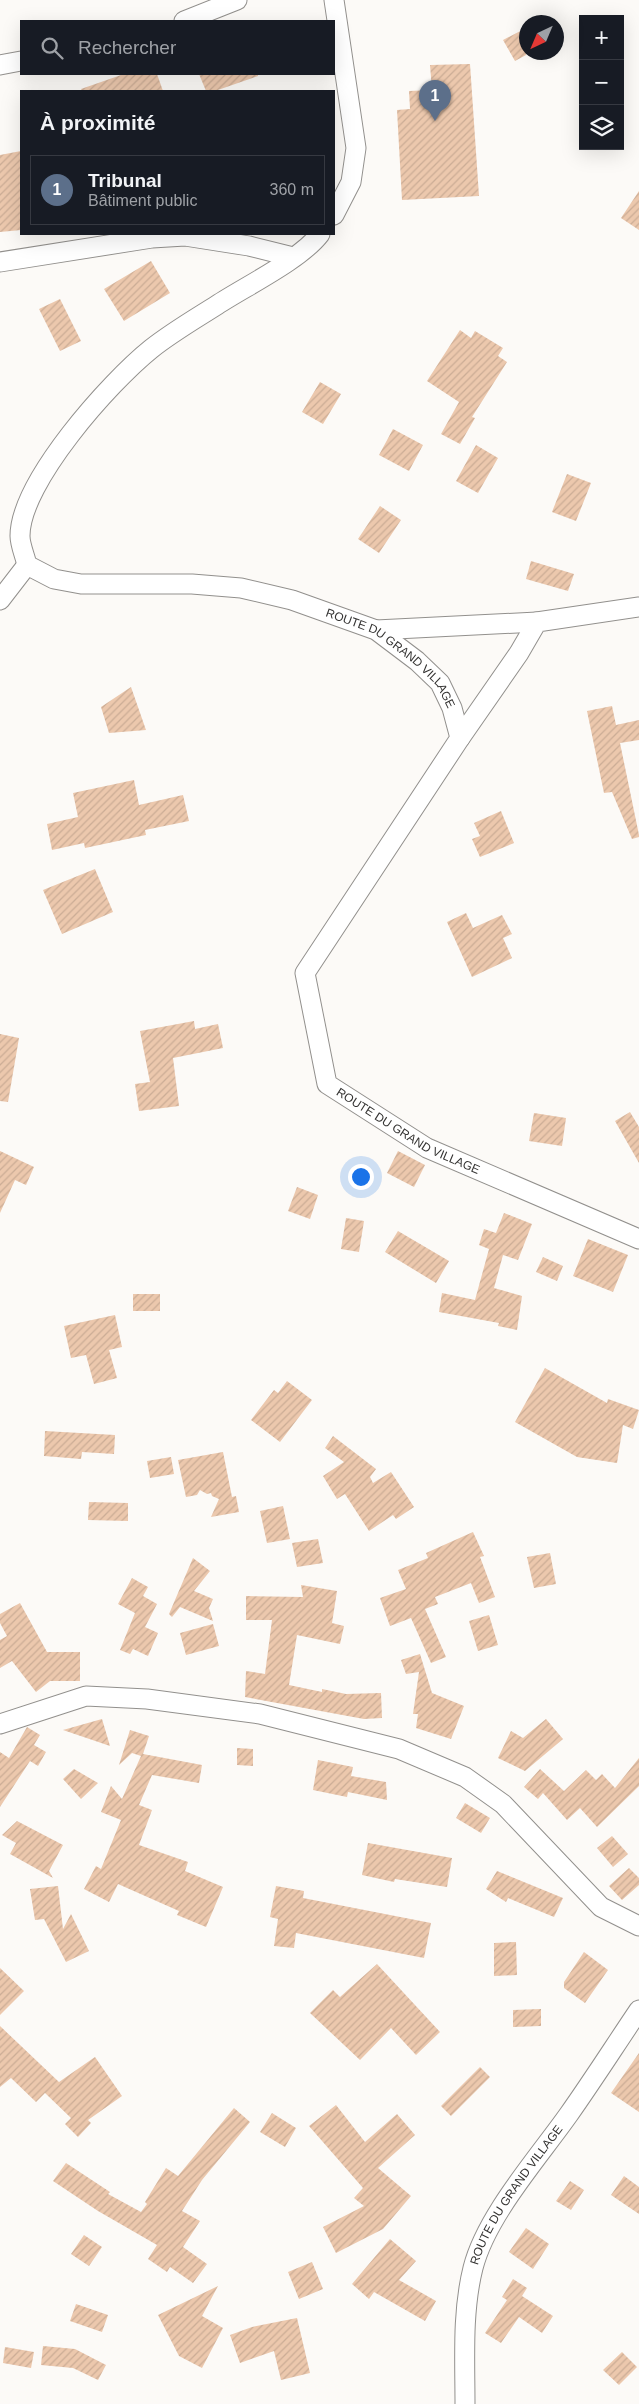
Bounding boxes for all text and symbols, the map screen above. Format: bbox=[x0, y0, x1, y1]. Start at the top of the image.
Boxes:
north arrow bbox=[519, 15, 564, 60]
map controls bbox=[579, 15, 624, 150]
button: + bbox=[579, 15, 624, 60]
search box bbox=[20, 20, 335, 75]
icon: search bbox=[38, 34, 66, 62]
text: Rechercher bbox=[78, 37, 176, 58]
button: − bbox=[579, 60, 624, 105]
pin: 1 bbox=[419, 80, 451, 121]
button: layers bbox=[579, 105, 624, 150]
text: À proximité bbox=[40, 111, 156, 134]
text: Tribunal bbox=[88, 170, 162, 191]
text: 1 bbox=[53, 181, 61, 198]
text: 360 m bbox=[270, 181, 314, 198]
text: Bâtiment public bbox=[88, 192, 197, 209]
street label: ROUTE DU GRAND VILLAGE bbox=[324, 606, 458, 710]
street label: ROUTE DU GRAND VILLAGE bbox=[334, 1085, 482, 1177]
your location bbox=[348, 1164, 374, 1190]
street label: ROUTE DU GRAND VILLAGE bbox=[467, 2122, 565, 2266]

